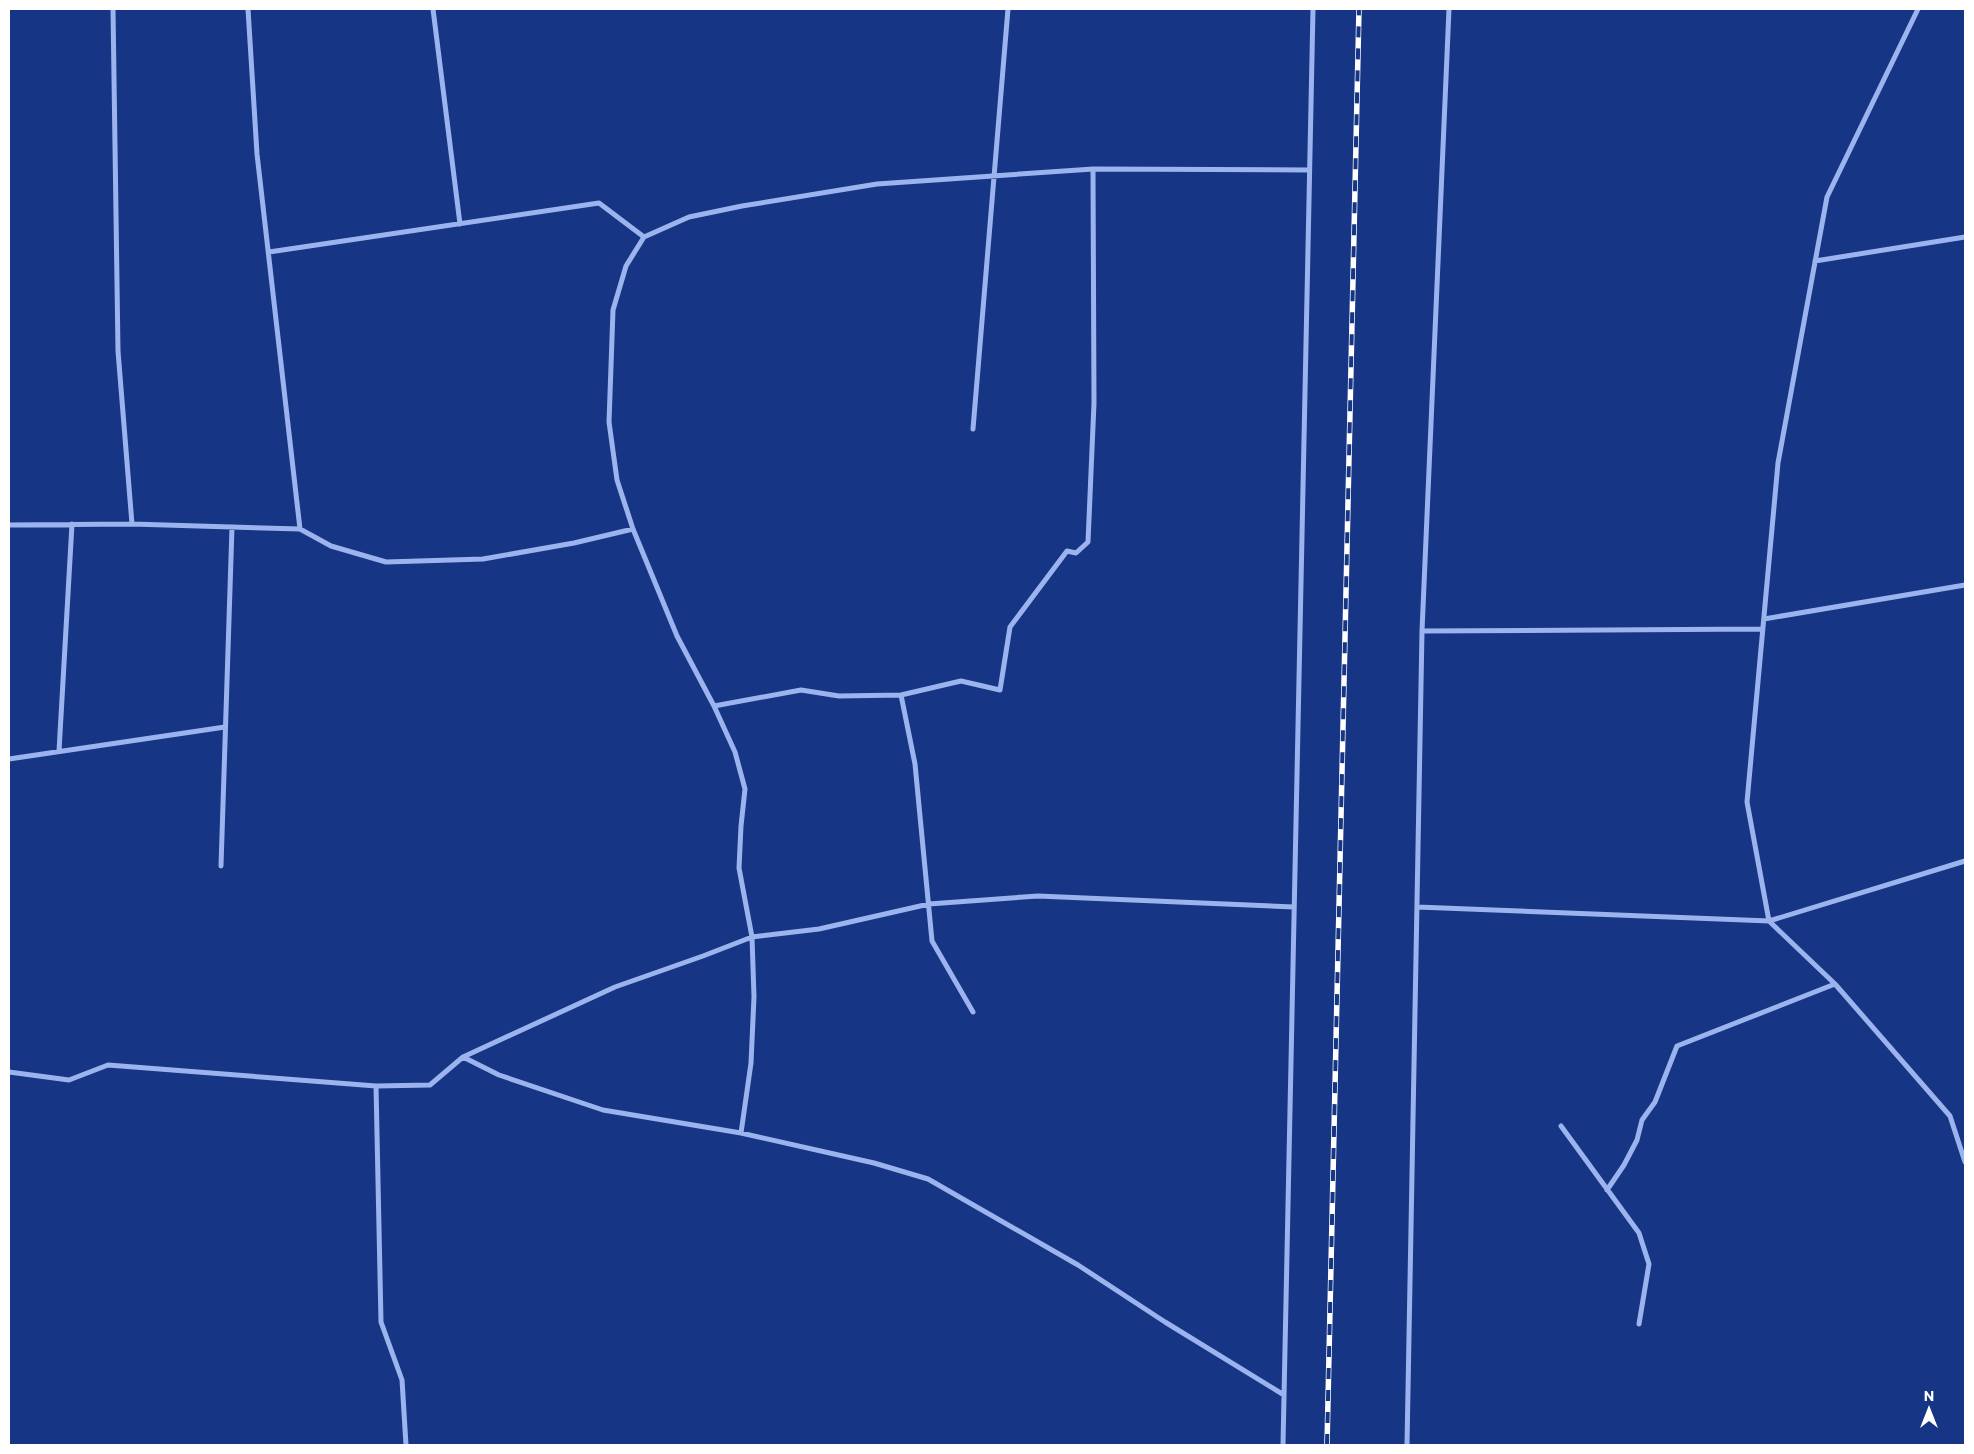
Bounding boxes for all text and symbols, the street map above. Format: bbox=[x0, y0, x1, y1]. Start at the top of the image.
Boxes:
north arrow bbox=[1904, 1384, 1954, 1434]
text: N bbox=[1924, 1387, 1934, 1404]

